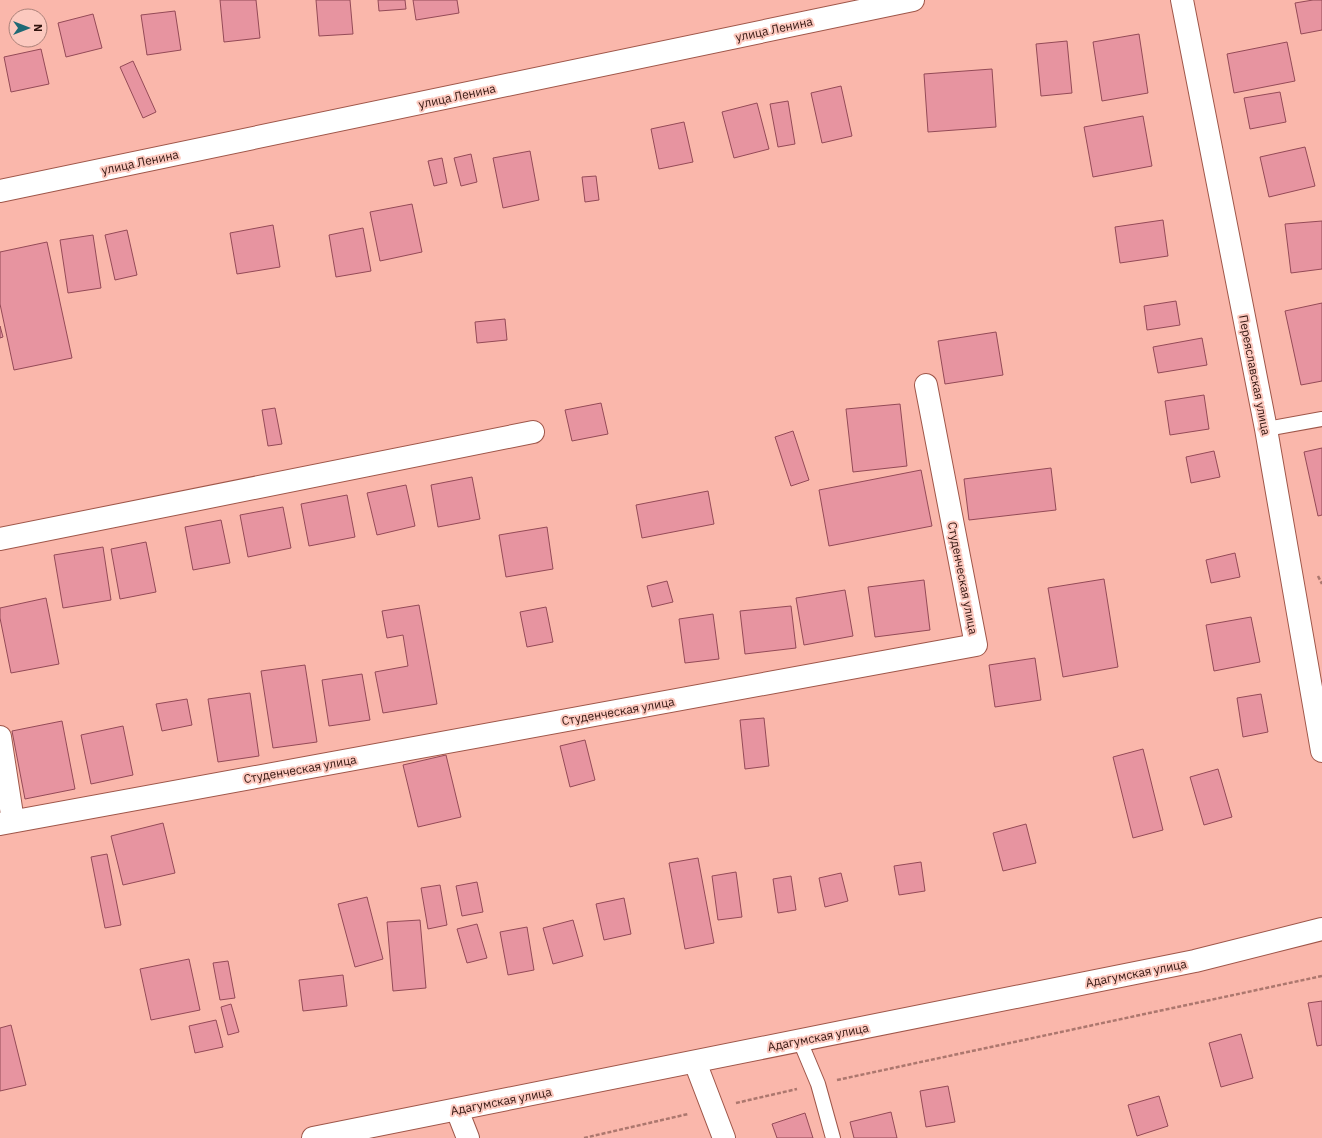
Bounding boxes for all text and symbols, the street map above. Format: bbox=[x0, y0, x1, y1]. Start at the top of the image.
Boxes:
north arrow bbox=[8, 8, 48, 48]
street label: улица Ленина bbox=[734, 13, 814, 44]
text: N bbox=[31, 24, 45, 32]
street label: улица Ленина bbox=[417, 80, 497, 111]
street label: улица Ленина bbox=[100, 146, 180, 177]
street label: Переяславская улица bbox=[1236, 314, 1274, 437]
street label: Студенческая улица bbox=[945, 520, 981, 636]
street label: Студенческая улица bbox=[560, 694, 676, 728]
street label: Студенческая улица bbox=[242, 752, 358, 786]
street label: Адагумская улица bbox=[1084, 956, 1188, 990]
street label: Адагумская улица bbox=[766, 1020, 870, 1054]
street label: Адагумская улица bbox=[449, 1084, 553, 1118]

